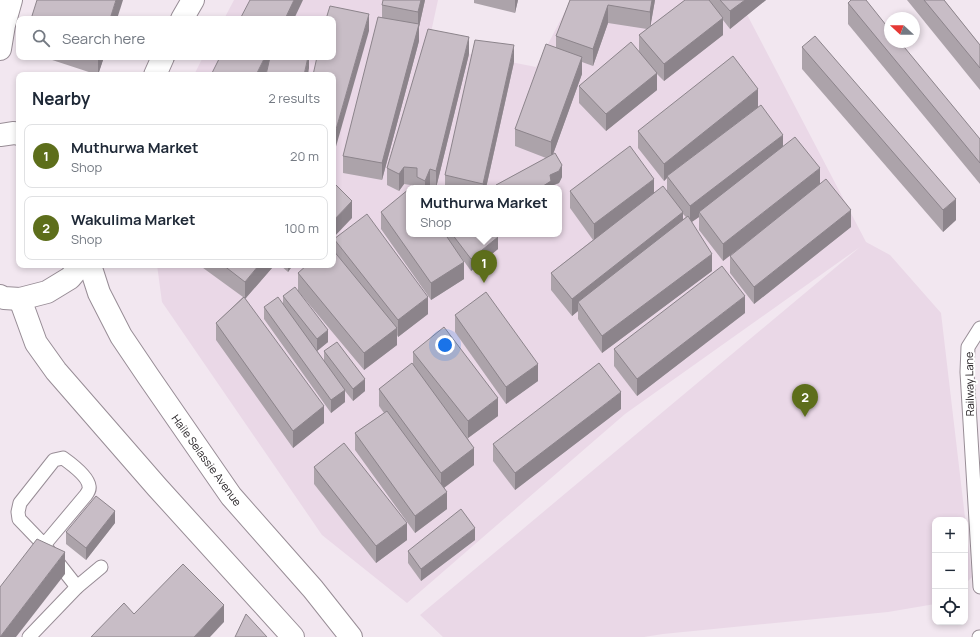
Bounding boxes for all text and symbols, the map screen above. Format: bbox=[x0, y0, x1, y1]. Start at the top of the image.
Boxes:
north arrow bbox=[884, 12, 920, 48]
search box bbox=[16, 16, 336, 60]
icon: search bbox=[30, 27, 52, 49]
text: Search here bbox=[62, 28, 145, 49]
text: Nearby bbox=[32, 87, 90, 110]
text: 2 results bbox=[268, 89, 320, 107]
text: Muthurwa Market bbox=[71, 137, 199, 158]
text: 1 bbox=[43, 147, 49, 165]
text: 20 m bbox=[290, 147, 319, 165]
text: Shop bbox=[71, 158, 102, 176]
popup bbox=[406, 185, 562, 237]
text: Muthurwa Market bbox=[420, 192, 548, 213]
text: Wakulima Market bbox=[71, 209, 195, 230]
text: Shop bbox=[420, 213, 451, 231]
text: 2 bbox=[42, 219, 50, 237]
text: 100 m bbox=[284, 219, 319, 237]
text: Shop bbox=[71, 230, 102, 248]
pin: 1 bbox=[471, 250, 497, 283]
your location bbox=[435, 335, 455, 355]
street label: Railway Lane bbox=[961, 351, 977, 416]
pin: 2 bbox=[792, 384, 818, 417]
street label: Haile Selassie Avenue bbox=[169, 411, 246, 509]
map controls bbox=[932, 517, 968, 625]
button: + bbox=[932, 517, 968, 553]
button: − bbox=[932, 553, 968, 589]
button: locate bbox=[932, 589, 968, 625]

